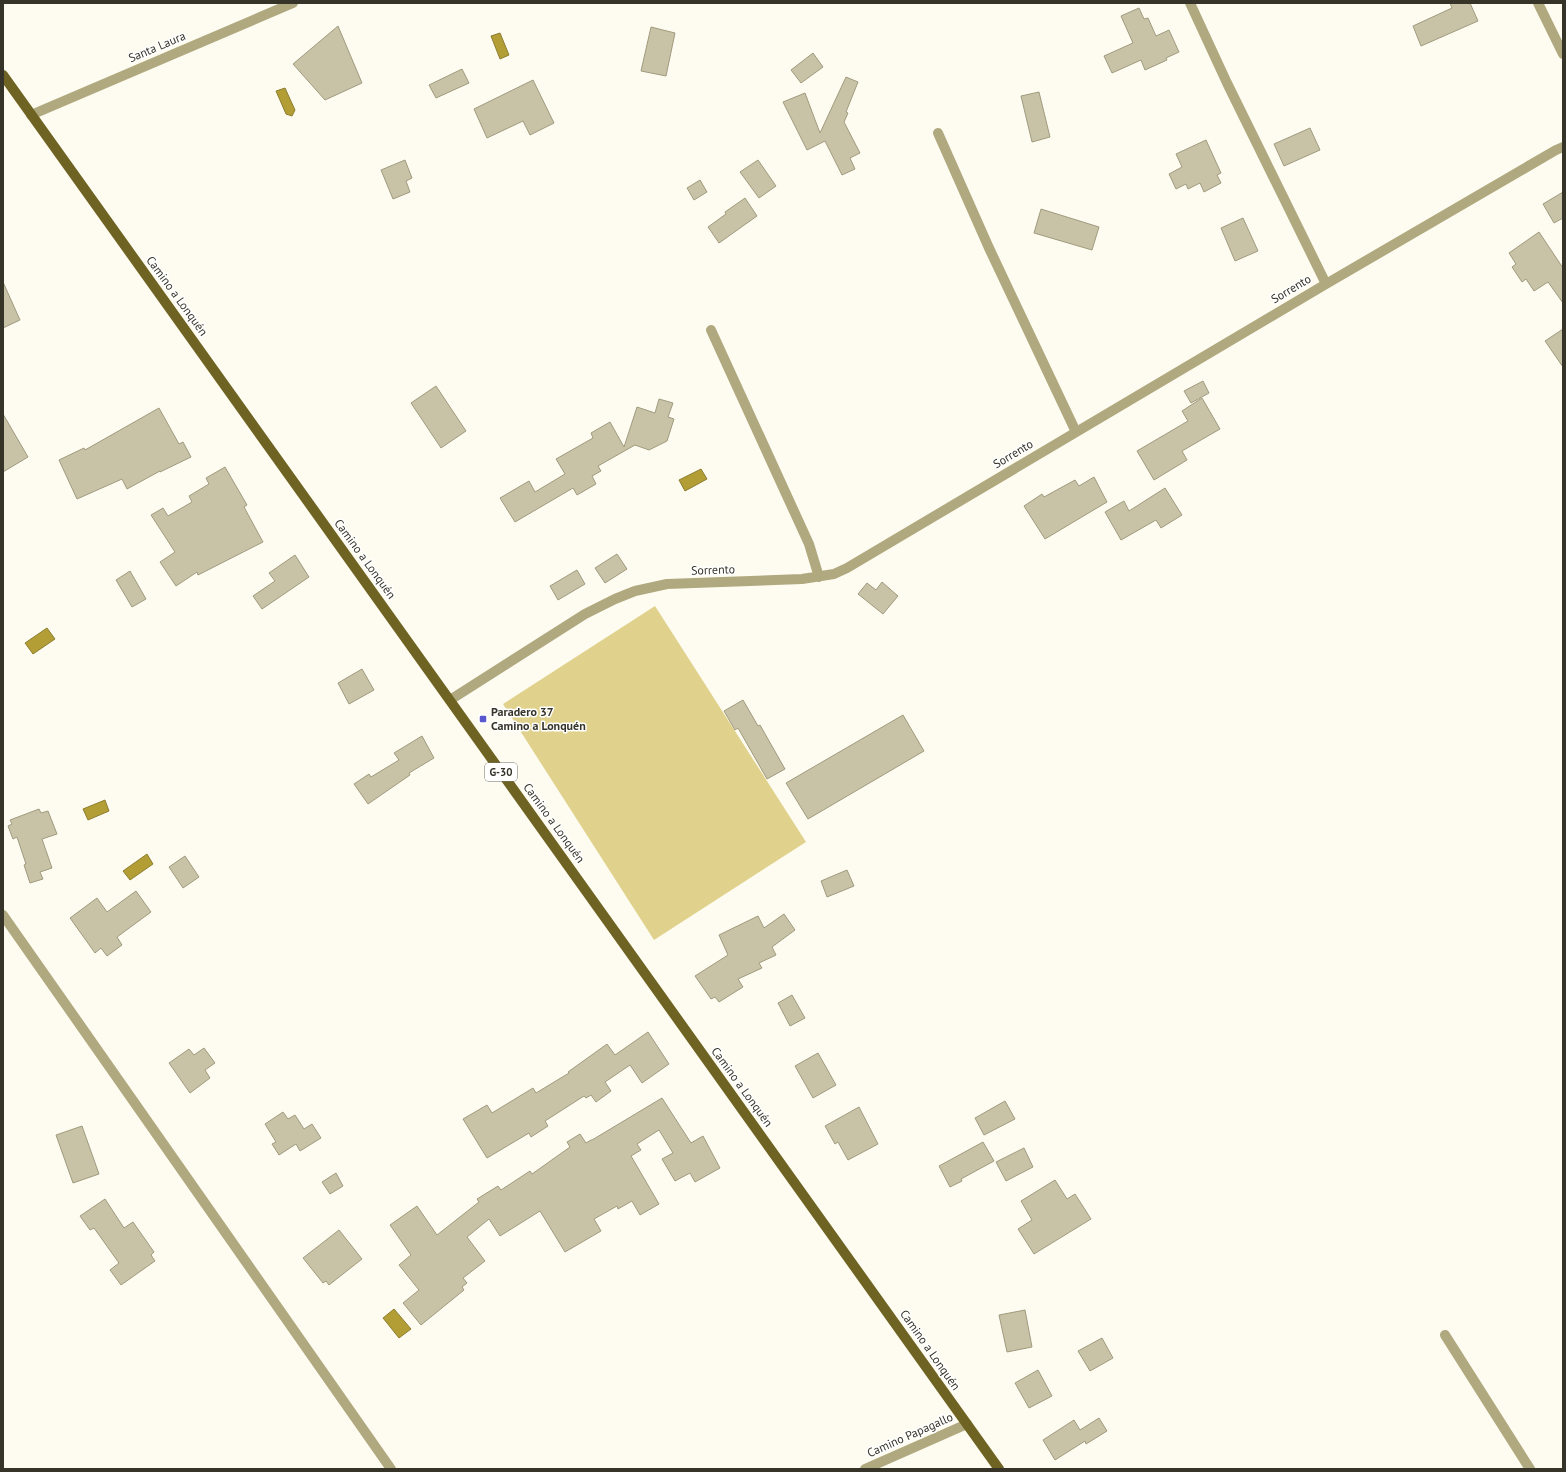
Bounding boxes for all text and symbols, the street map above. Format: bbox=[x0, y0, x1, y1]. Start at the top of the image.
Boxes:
street label: Santa Laura bbox=[126, 28, 188, 65]
street label: Camino a Lonquén bbox=[143, 253, 211, 339]
street label: Sorrento bbox=[1268, 271, 1313, 306]
street label: Sorrento bbox=[990, 436, 1035, 471]
street label: Camino a Lonquén bbox=[331, 516, 399, 602]
street label: Sorrento bbox=[691, 561, 735, 578]
place label: Paradero 37 Camino a Lonquén bbox=[491, 704, 586, 733]
marker: Paradero 37 Camino a Lonquén bbox=[478, 714, 488, 724]
road number: G-30 bbox=[485, 763, 517, 781]
street label: Camino a Lonquén bbox=[520, 780, 588, 866]
street label: Camino a Lonquén bbox=[708, 1044, 776, 1130]
street label: Camino a Lonquén bbox=[897, 1307, 964, 1393]
street label: Camino Papagallo bbox=[865, 1409, 955, 1460]

